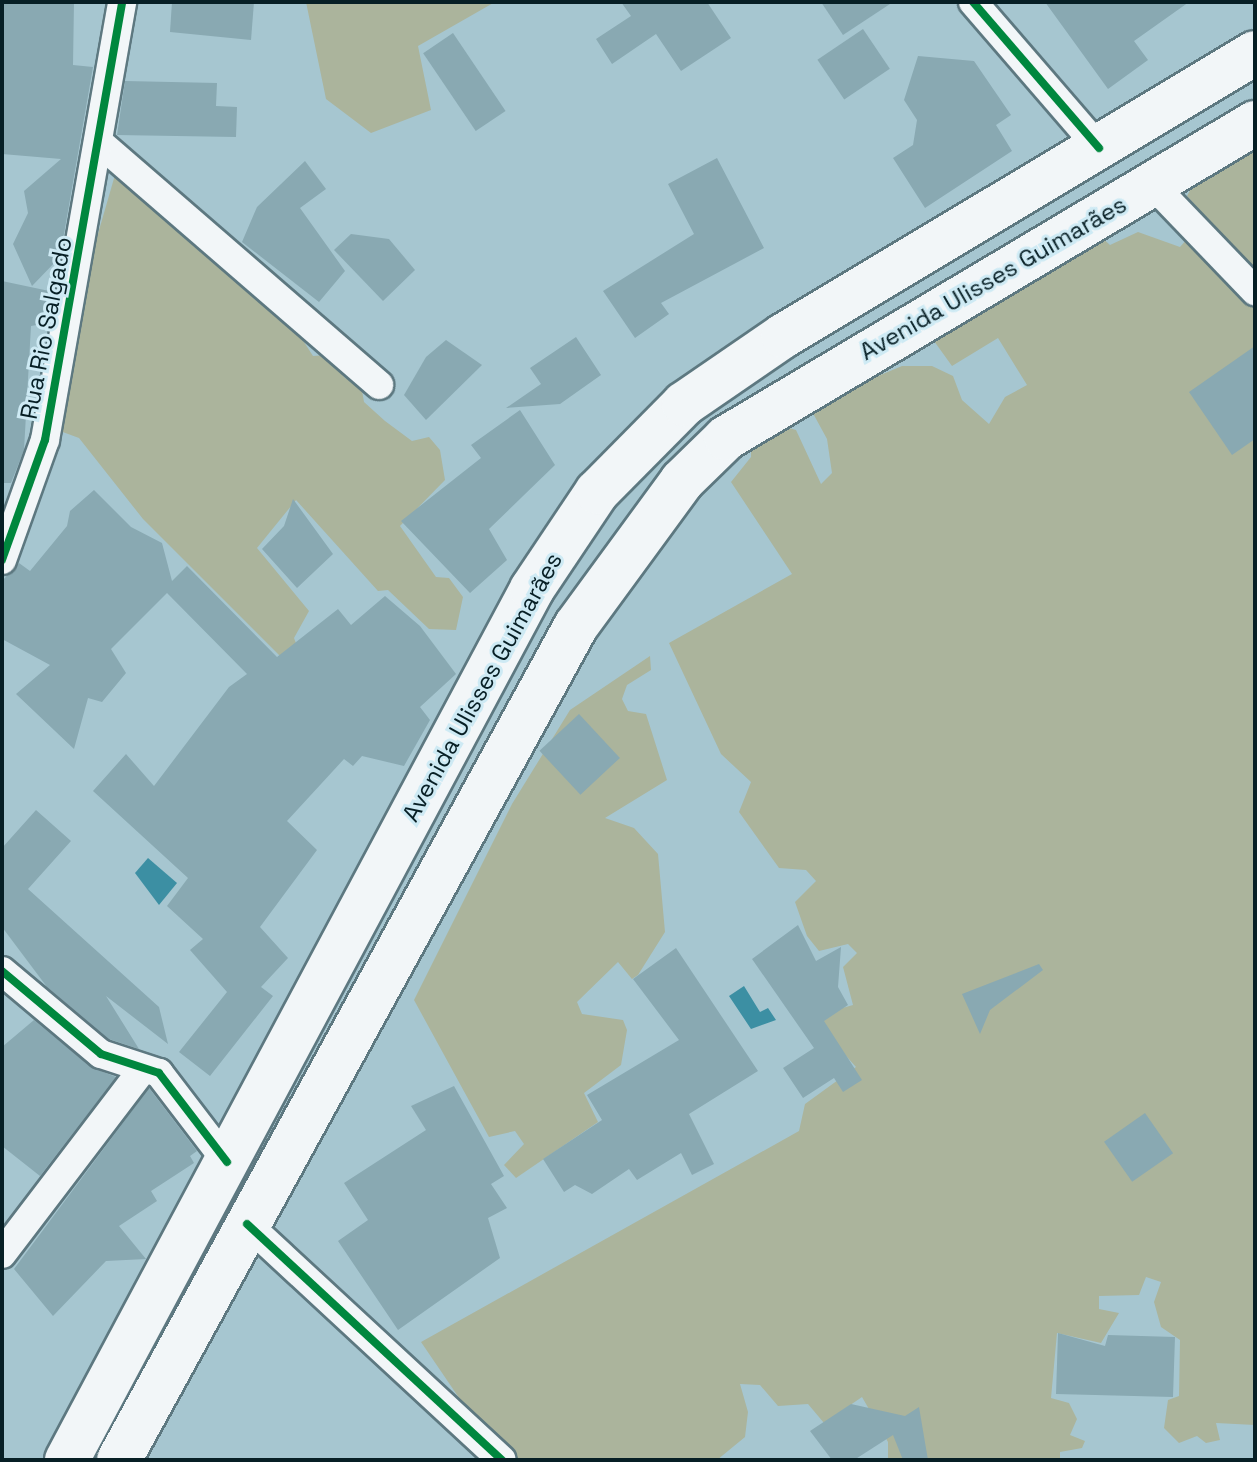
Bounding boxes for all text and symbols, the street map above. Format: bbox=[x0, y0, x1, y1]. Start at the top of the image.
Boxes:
street label: Avenida Ulisses Guimarães bbox=[854, 190, 1132, 366]
street label: Rua Rio Salgado bbox=[14, 234, 78, 422]
street label: Avenida Ulisses Guimarães bbox=[396, 547, 568, 827]

